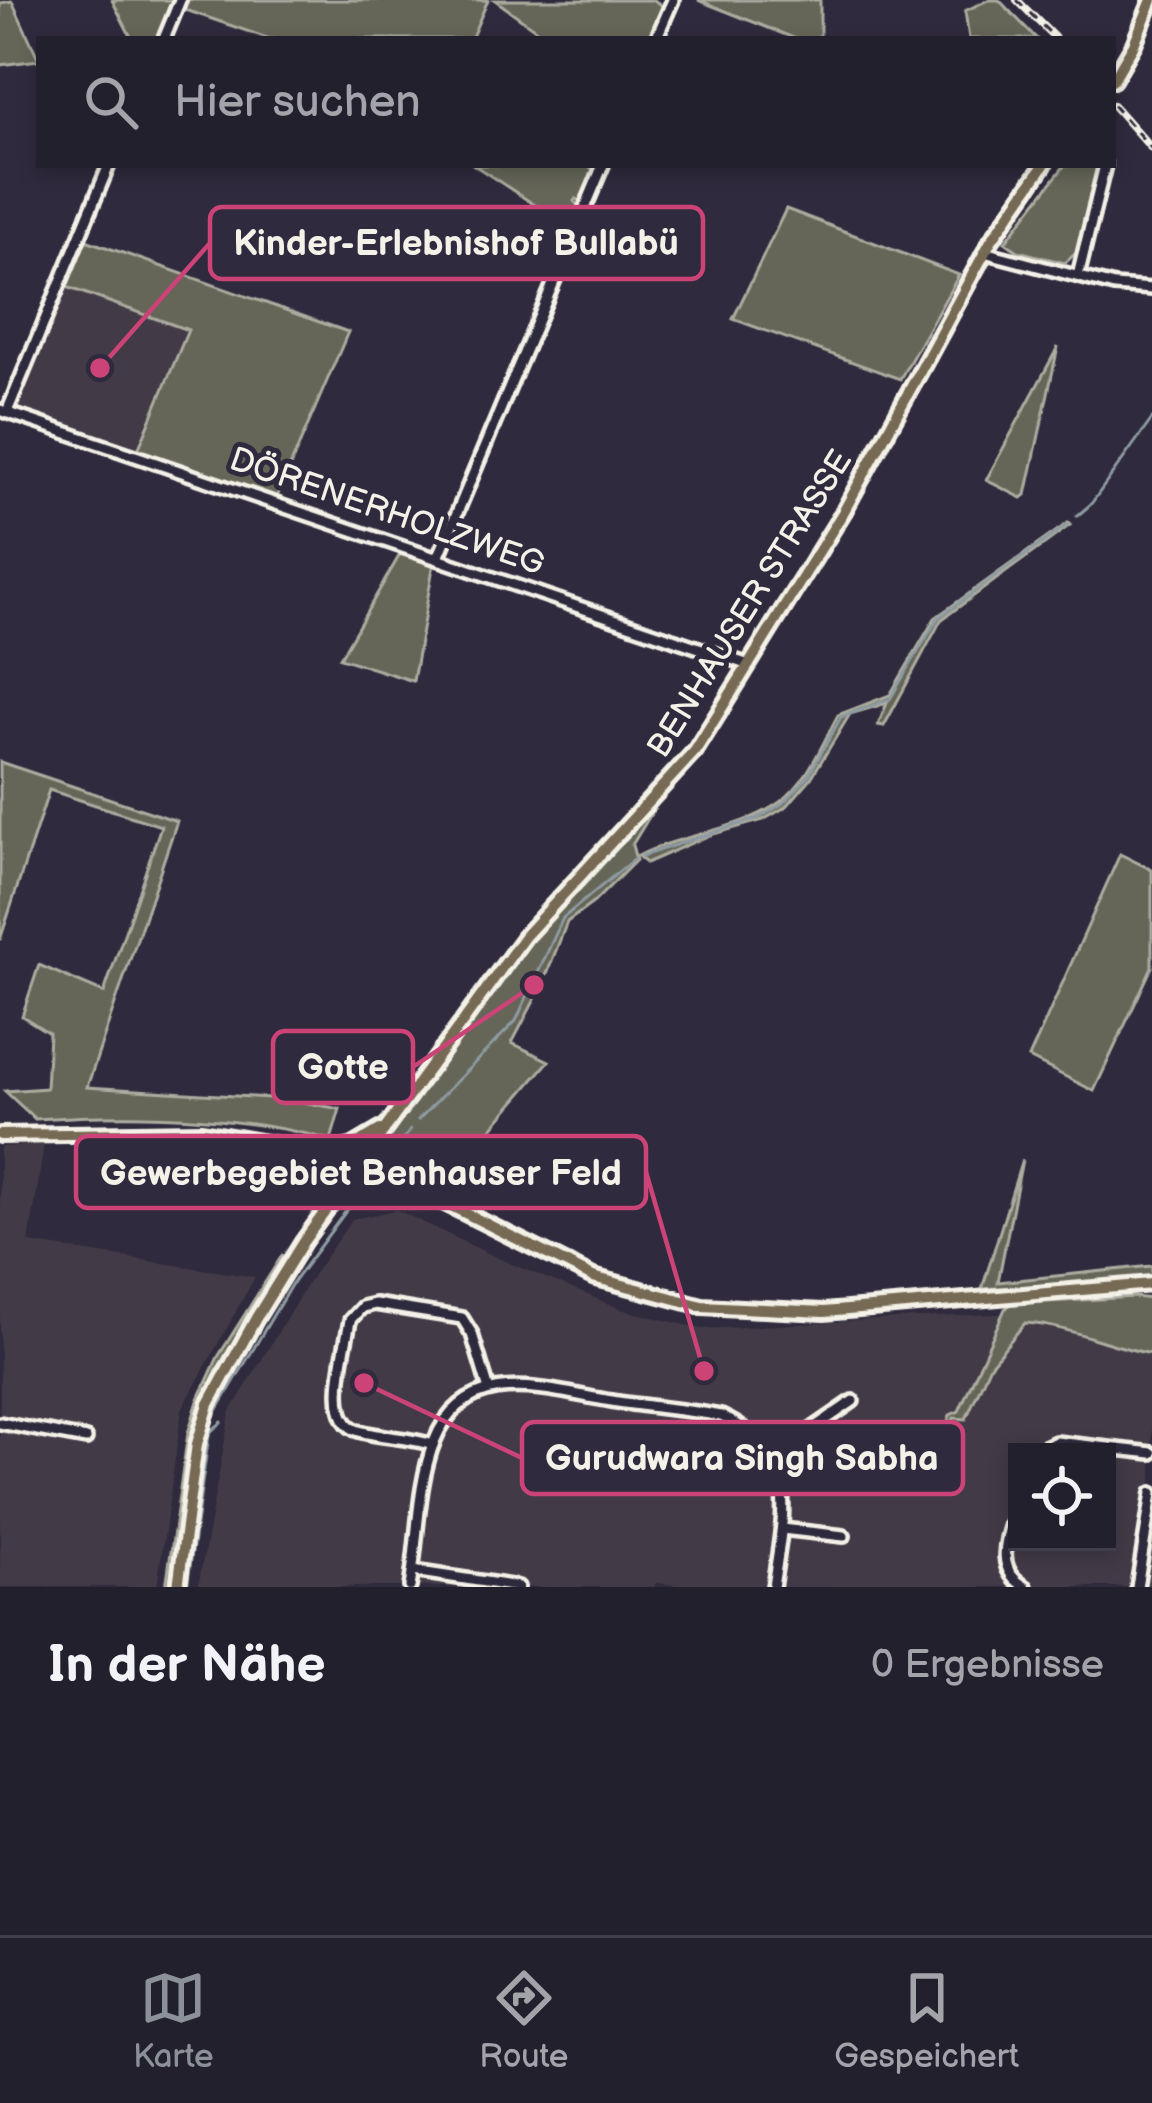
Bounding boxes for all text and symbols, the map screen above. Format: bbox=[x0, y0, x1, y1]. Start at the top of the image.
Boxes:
search box bbox=[36, 36, 1116, 168]
icon: search bbox=[78, 69, 144, 135]
text: Hier suchen bbox=[174, 75, 421, 130]
callout: Kinder-Erlebnishof Bullabü bbox=[210, 207, 703, 279]
text: Kinder-Erlebnishof Bullabü bbox=[233, 223, 679, 266]
street label: DÖRENERHOLZWEG bbox=[225, 438, 550, 585]
street label: BENHAUSER STRASSE bbox=[639, 443, 861, 765]
callout: Gotte bbox=[273, 1031, 413, 1103]
text: Gotte bbox=[297, 1047, 389, 1090]
callout: Gewerbegebiet Benhauser Feld bbox=[76, 1136, 646, 1208]
text: Gewerbegebiet Benhauser Feld bbox=[100, 1153, 622, 1196]
callout: Gurudwara Singh Sabha bbox=[522, 1422, 963, 1494]
text: Gurudwara Singh Sabha bbox=[545, 1438, 939, 1481]
map controls bbox=[1008, 1443, 1116, 1551]
button: locate bbox=[1008, 1443, 1116, 1551]
text: In der Nähe bbox=[48, 1635, 326, 1696]
text: 0 Ergebnisse bbox=[871, 1642, 1104, 1689]
tab: Karte bbox=[133, 1965, 214, 2077]
tab: Route bbox=[479, 1965, 568, 2077]
tab: Gespeichert bbox=[834, 1965, 1019, 2077]

